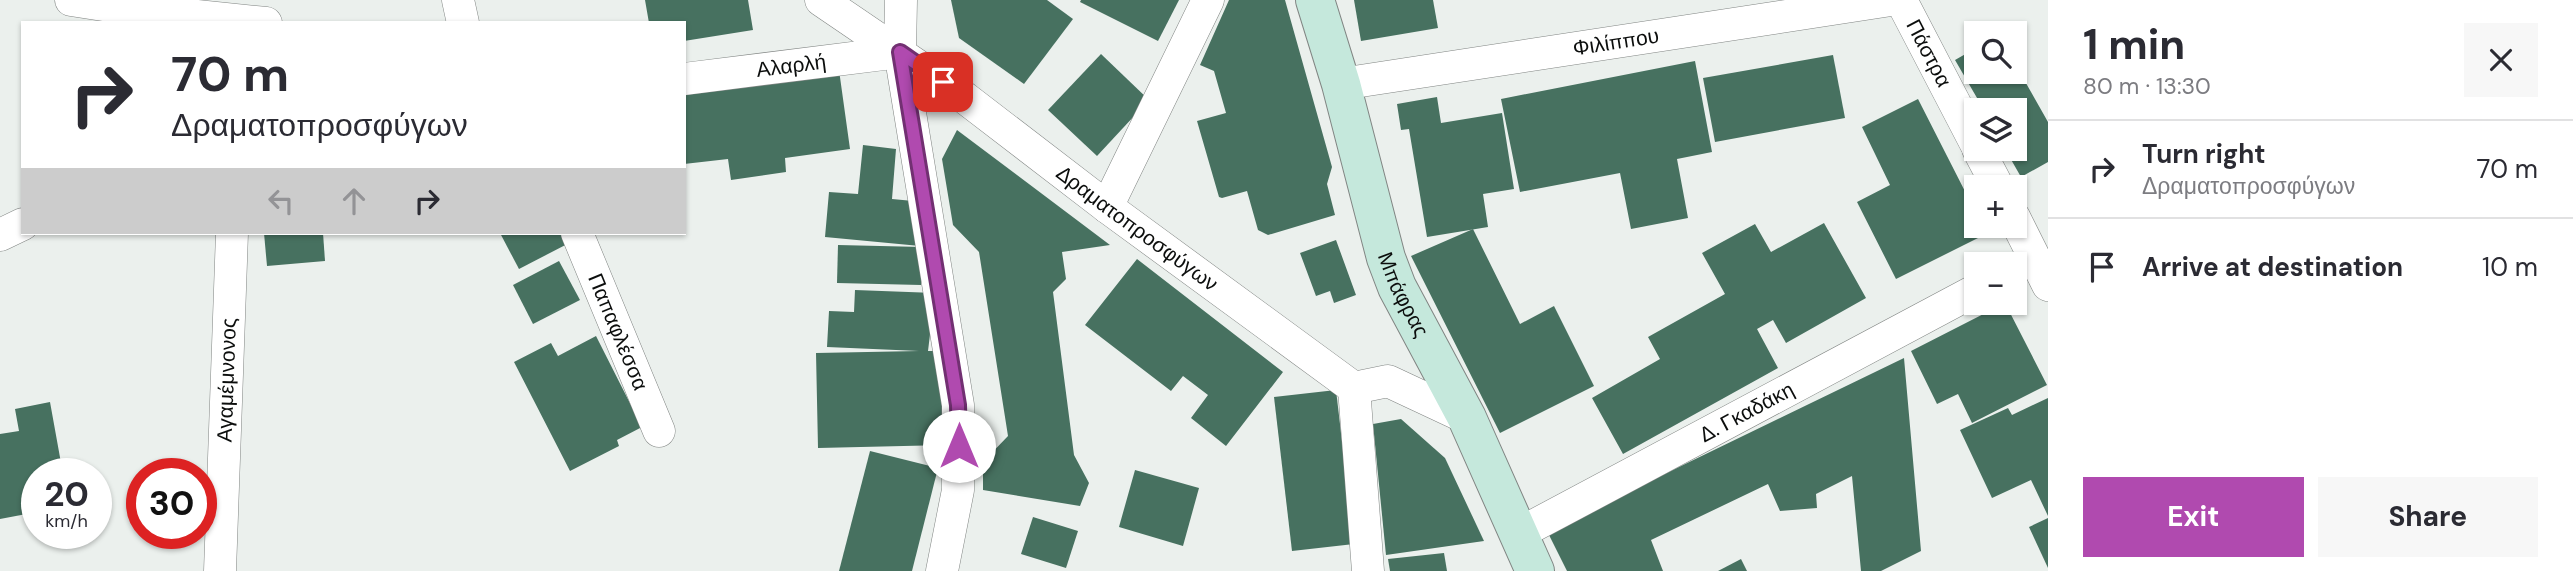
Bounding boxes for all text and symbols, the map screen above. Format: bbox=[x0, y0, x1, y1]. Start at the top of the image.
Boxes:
street label: Πάστρα bbox=[1900, 15, 1958, 92]
text: 1 min bbox=[2083, 17, 2185, 72]
map controls bbox=[1964, 21, 2027, 315]
button: search bbox=[1964, 21, 2027, 84]
street label: Φιλίππου bbox=[1571, 22, 1661, 62]
button: close bbox=[2464, 23, 2538, 97]
text: 70 m bbox=[171, 42, 289, 106]
street label: Αλαρλή bbox=[755, 47, 828, 84]
icon: right bbox=[56, 49, 147, 140]
pin bbox=[913, 52, 973, 112]
icon: arrive bbox=[924, 63, 962, 101]
text: 80 m · 13:30 bbox=[2083, 71, 2211, 101]
button: layers bbox=[1964, 98, 2027, 161]
text: Δραματοπροσφύγων bbox=[171, 104, 468, 146]
text: Turn right bbox=[2142, 137, 2266, 171]
icon: right bbox=[2083, 150, 2121, 188]
text: 70 m bbox=[2477, 152, 2538, 186]
street label: Δραματοπροσφύγων bbox=[1050, 159, 1224, 298]
text: Δραματοπροσφύγων bbox=[2142, 171, 2355, 201]
button: + bbox=[1964, 175, 2027, 238]
icon: left bbox=[262, 182, 300, 220]
icon: ahead bbox=[335, 182, 373, 220]
icon: right bbox=[408, 182, 446, 220]
street label: Μπάφρας bbox=[1371, 248, 1435, 342]
icon: arrive bbox=[2083, 248, 2121, 286]
text: Arrive at destination bbox=[2142, 250, 2403, 284]
text: 10 m bbox=[2482, 250, 2538, 284]
button: − bbox=[1964, 252, 2027, 315]
street label: Παπαφλέσσα bbox=[581, 269, 655, 395]
street label: Αγαμέμνονος bbox=[211, 317, 243, 443]
street label: Δ. Γκαδάκη bbox=[1694, 375, 1799, 449]
position arrow bbox=[922, 409, 996, 483]
speed limit sign: 30 bbox=[126, 458, 217, 549]
text: 20 bbox=[44, 471, 89, 517]
button: Exit bbox=[2083, 477, 2304, 557]
button: Share bbox=[2318, 477, 2538, 557]
text: km/h bbox=[45, 509, 88, 533]

